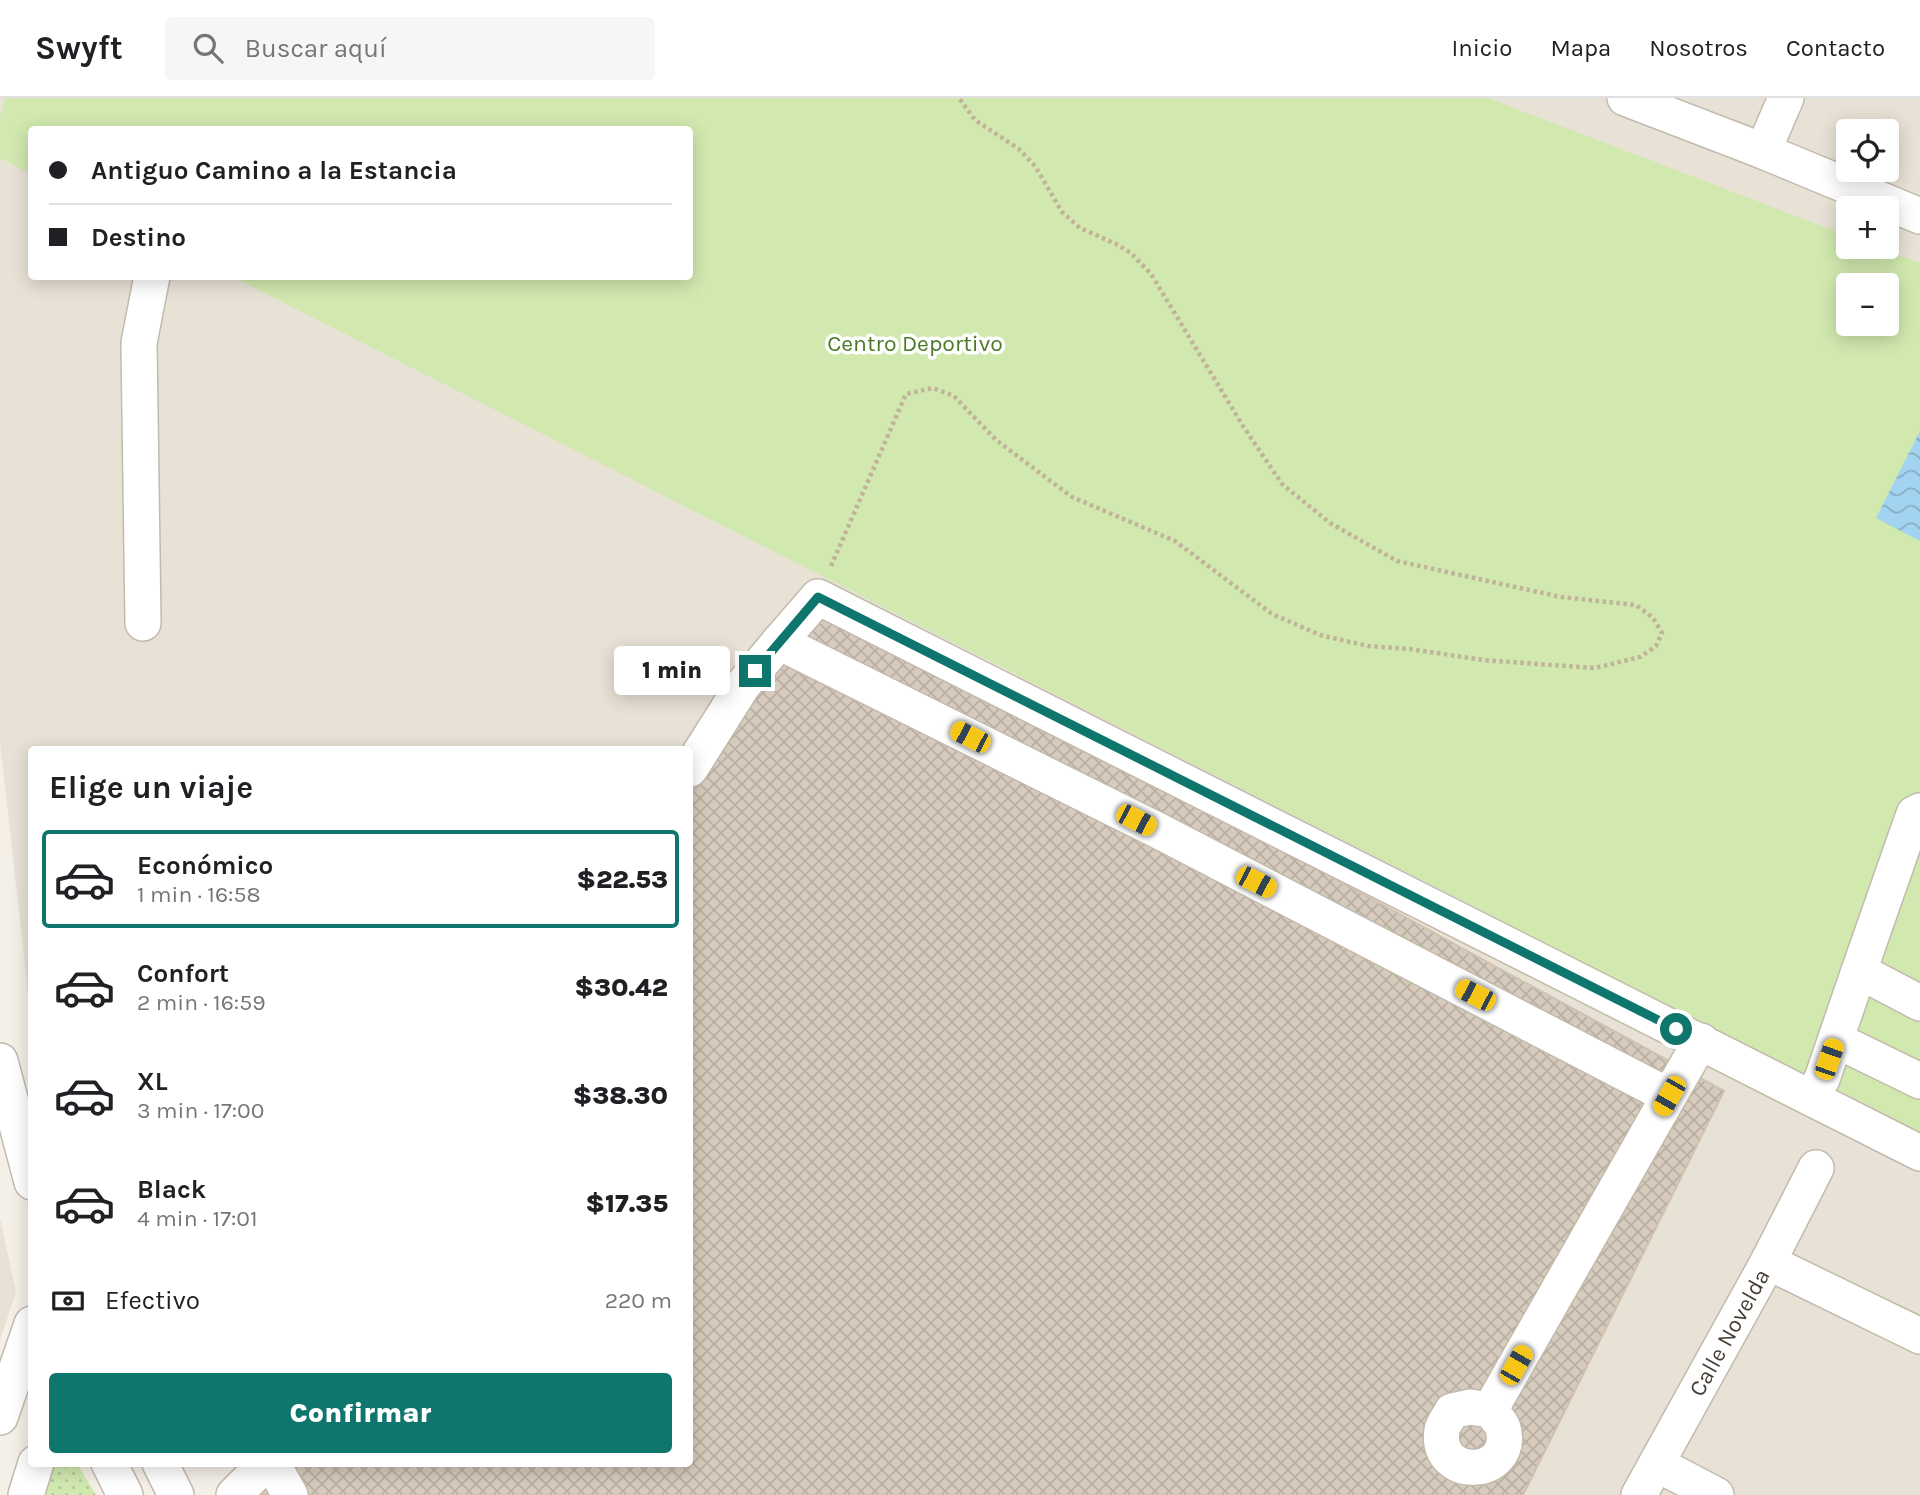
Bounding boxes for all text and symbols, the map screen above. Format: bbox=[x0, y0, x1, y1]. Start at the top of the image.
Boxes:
search box bbox=[165, 17, 655, 80]
text: Swyft bbox=[35, 29, 123, 67]
icon: search bbox=[189, 29, 227, 67]
text: Buscar aquí bbox=[245, 33, 387, 64]
text: Inicio bbox=[1451, 34, 1512, 62]
text: Mapa bbox=[1550, 34, 1611, 62]
text: Nosotros bbox=[1649, 34, 1748, 62]
text: Contacto bbox=[1786, 34, 1885, 62]
map controls bbox=[1836, 119, 1899, 336]
button: locate bbox=[1836, 119, 1899, 182]
text: Antiguo Camino a la Estancia bbox=[91, 155, 457, 186]
button: + bbox=[1836, 196, 1899, 259]
text: Destino bbox=[91, 222, 186, 253]
button: − bbox=[1836, 273, 1899, 336]
park label: Centro Deportivo bbox=[827, 330, 1003, 357]
callout: 1 min bbox=[615, 646, 730, 696]
route end bbox=[739, 655, 771, 687]
text: 1 min bbox=[642, 657, 702, 684]
car bbox=[947, 718, 994, 756]
text: Elige un viaje bbox=[49, 769, 253, 806]
car bbox=[1113, 801, 1160, 839]
icon: car bbox=[53, 848, 116, 911]
text: Económico bbox=[137, 850, 273, 881]
car bbox=[1233, 863, 1280, 901]
text: $22.53 bbox=[576, 864, 668, 895]
text: 1 min · 16:58 bbox=[137, 881, 261, 908]
icon: car bbox=[53, 956, 116, 1019]
text: Confort bbox=[137, 958, 229, 989]
text: $30.42 bbox=[574, 972, 668, 1003]
car bbox=[1452, 976, 1499, 1014]
text: 2 min · 16:59 bbox=[137, 989, 265, 1016]
route start bbox=[1660, 1013, 1692, 1045]
car bbox=[1813, 1036, 1846, 1082]
icon: car bbox=[53, 1064, 116, 1127]
text: XL bbox=[137, 1066, 168, 1097]
car bbox=[1650, 1073, 1689, 1119]
text: $38.30 bbox=[573, 1080, 668, 1111]
text: 3 min · 17:00 bbox=[137, 1097, 264, 1124]
icon: car bbox=[53, 1172, 116, 1235]
text: Black bbox=[137, 1174, 206, 1205]
text: $17.35 bbox=[586, 1188, 668, 1219]
text: 4 min · 17:01 bbox=[137, 1205, 258, 1232]
street label: Calle Novelda bbox=[1683, 1264, 1775, 1401]
icon: cash bbox=[49, 1282, 87, 1320]
text: Efectivo bbox=[105, 1285, 200, 1316]
text: 220 m bbox=[605, 1287, 672, 1314]
car bbox=[1497, 1342, 1536, 1388]
button: Confirmar bbox=[49, 1373, 672, 1453]

